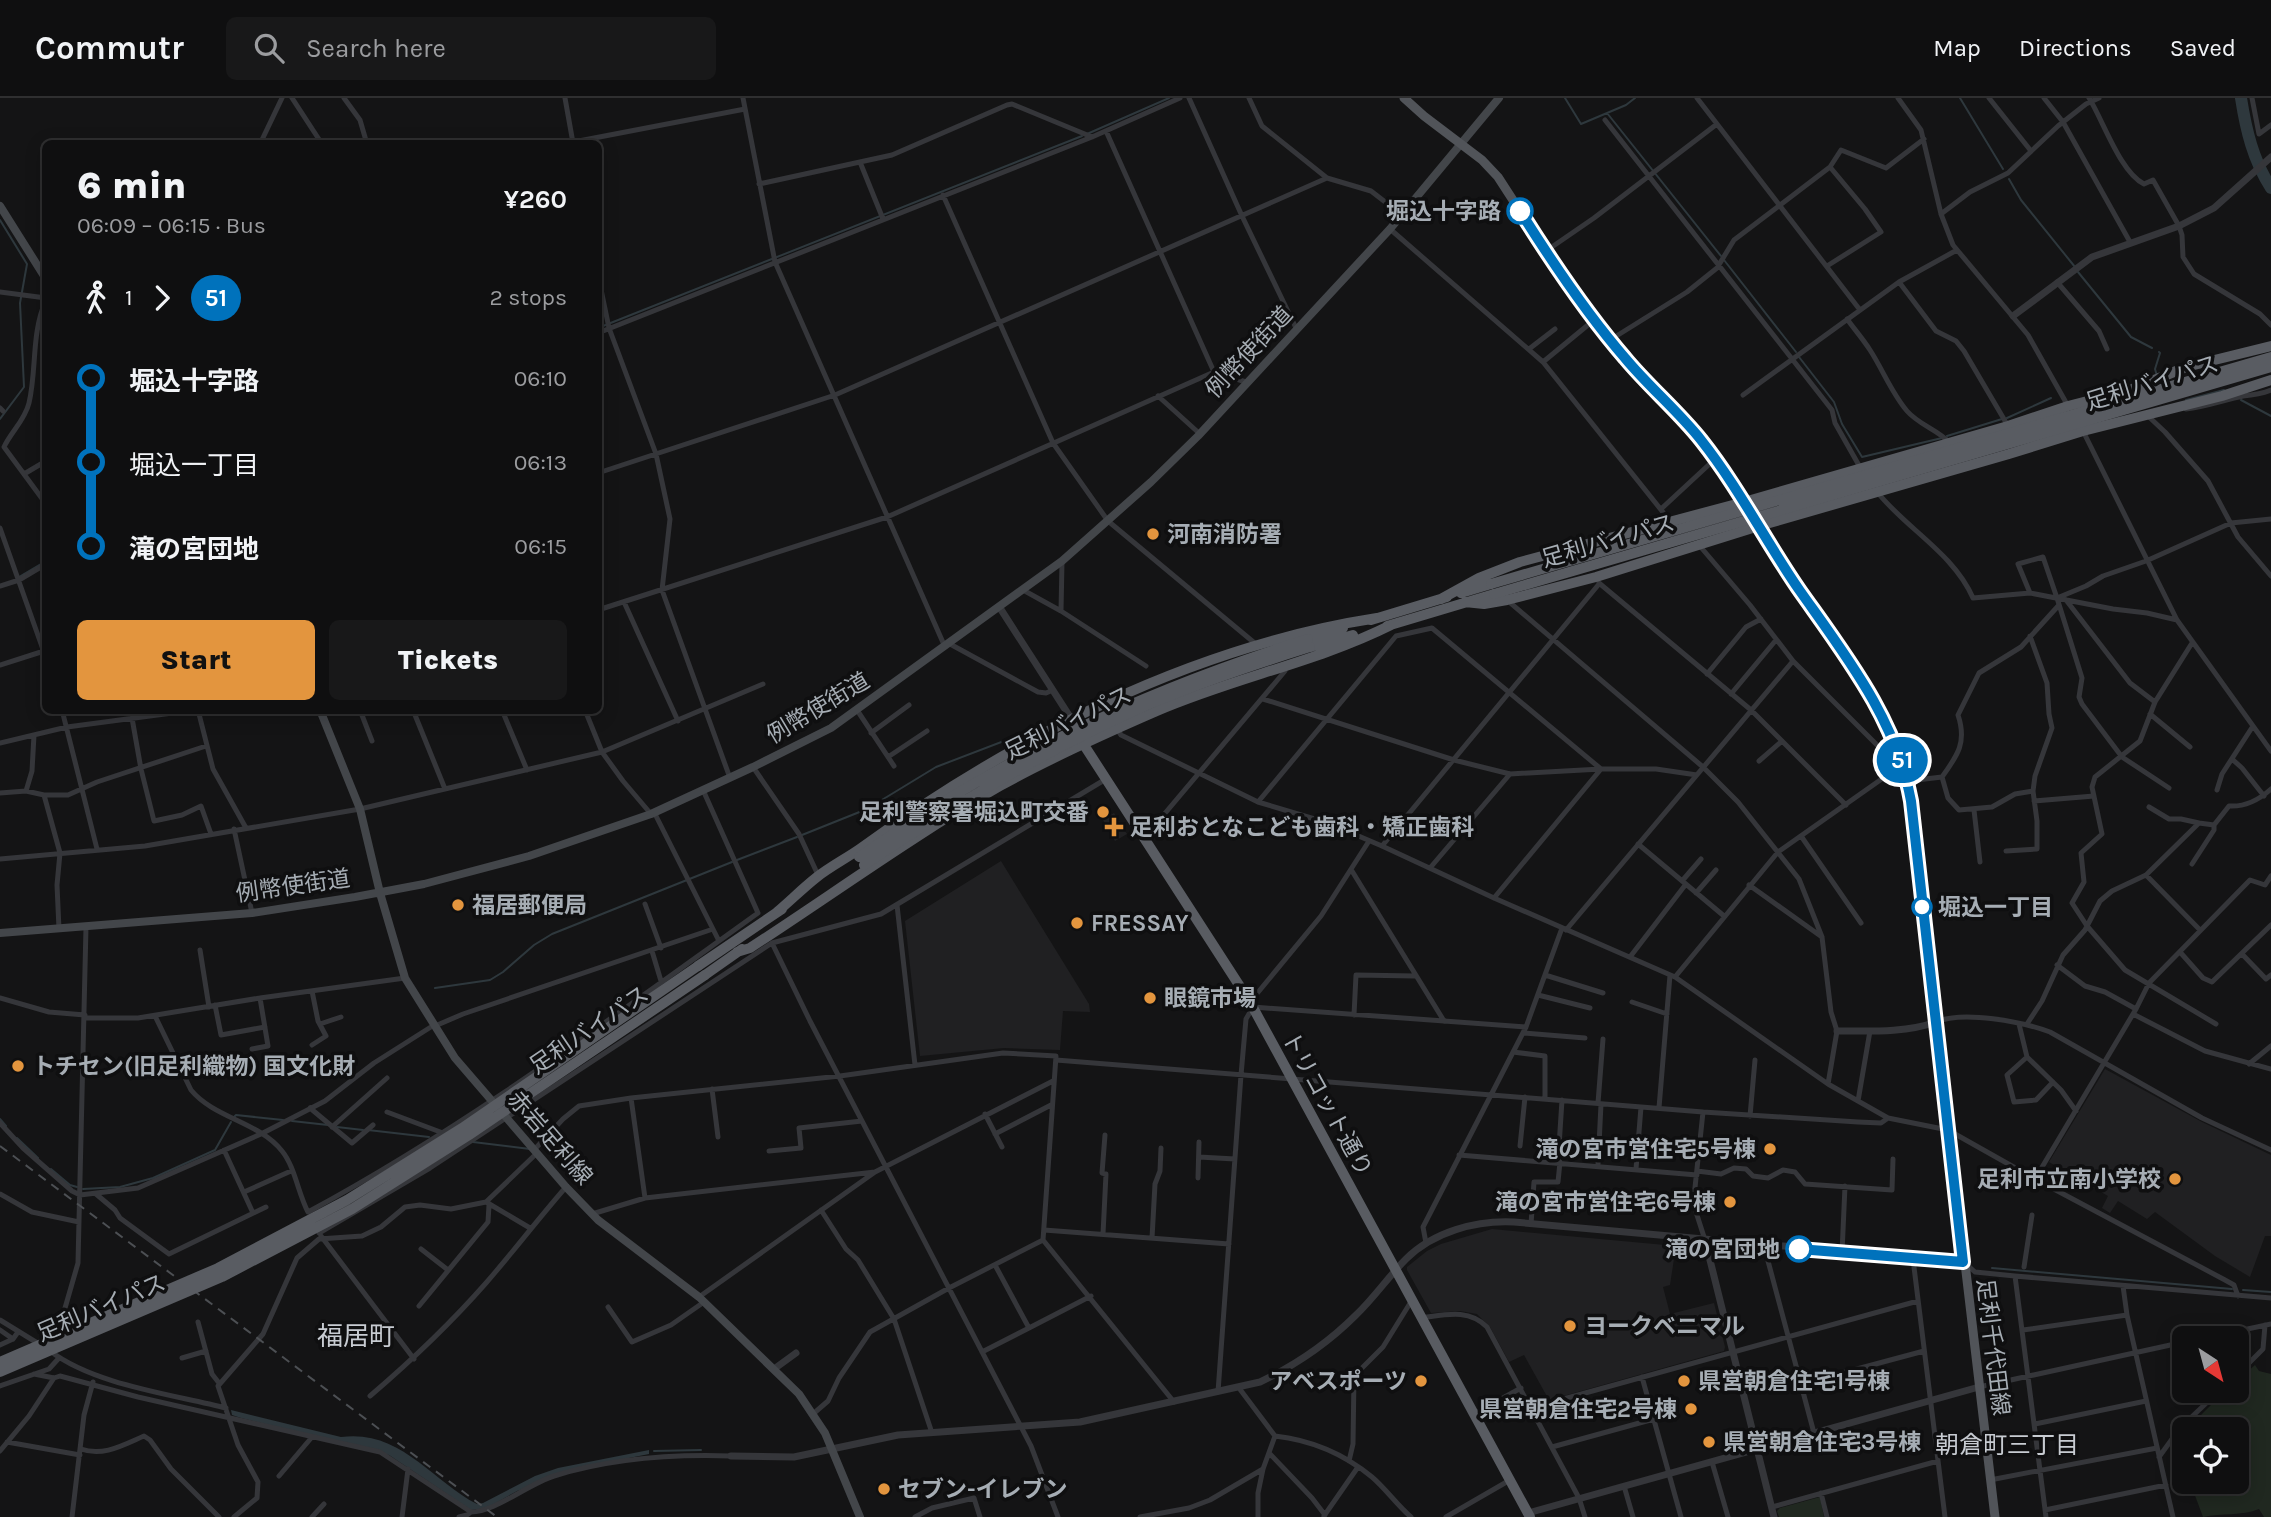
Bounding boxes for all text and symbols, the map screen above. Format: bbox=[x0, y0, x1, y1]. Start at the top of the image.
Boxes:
search box bbox=[226, 17, 716, 80]
text: Commutr bbox=[35, 29, 184, 67]
icon: search bbox=[250, 29, 288, 67]
text: Search here bbox=[306, 33, 446, 64]
text: Map bbox=[1933, 34, 1981, 62]
text: Directions bbox=[2019, 34, 2132, 62]
text: Saved bbox=[2170, 34, 2236, 62]
text: 6 min bbox=[77, 163, 186, 208]
text: ¥260 bbox=[504, 184, 567, 215]
place label: 堀込十字路 bbox=[1386, 198, 1501, 225]
marker: 堀込十字路 bbox=[1507, 198, 1533, 224]
text: 06:09 – 06:15 · Bus bbox=[77, 212, 266, 239]
icon: walk bbox=[77, 279, 115, 317]
icon: forward bbox=[143, 279, 181, 317]
text: 1 bbox=[125, 284, 133, 311]
text: 51 bbox=[205, 284, 227, 312]
text: 2 stops bbox=[489, 284, 567, 311]
street label: 例幣使街道 bbox=[1200, 301, 1298, 403]
street label: 足利バイパス bbox=[2082, 350, 2222, 416]
text: 06:10 bbox=[514, 365, 567, 392]
text: 堀込十字路 bbox=[129, 366, 259, 397]
text: 06:13 bbox=[514, 449, 567, 476]
text: 堀込一丁目 bbox=[129, 450, 259, 481]
street label: 足利バイパス bbox=[1538, 509, 1678, 573]
place label: 河南消防署 bbox=[1167, 521, 1282, 548]
marker: 河南消防署 bbox=[1145, 526, 1161, 542]
text: 06:15 bbox=[514, 533, 567, 560]
text: 滝の宮団地 bbox=[129, 534, 259, 565]
button: Start bbox=[77, 620, 315, 700]
button: Tickets bbox=[329, 620, 567, 700]
street label: 例幣使街道 bbox=[762, 667, 874, 749]
street label: 足利バイパス bbox=[1000, 681, 1136, 765]
line badge: 51 bbox=[1870, 737, 1934, 783]
text: 51 bbox=[1891, 746, 1913, 774]
place label: 足利警察署堀込町交番 bbox=[859, 799, 1089, 826]
marker: 足利警察署堀込町交番 bbox=[1095, 804, 1111, 820]
place label: 足利おとなこども歯科・矯正歯科 bbox=[1130, 814, 1474, 841]
marker: 足利おとなこども歯科・矯正歯科 bbox=[1104, 817, 1124, 837]
street label: 例幣使街道 bbox=[234, 865, 352, 907]
place label: 福居郵便局 bbox=[472, 892, 587, 919]
place label: 堀込一丁目 bbox=[1938, 894, 2053, 921]
marker: 福居郵便局 bbox=[450, 897, 466, 913]
marker: 堀込一丁目 bbox=[1912, 897, 1932, 917]
place label: FRESSAY bbox=[1091, 910, 1189, 937]
marker: FRESSAY bbox=[1069, 915, 1085, 931]
street label: 足利バイパス bbox=[524, 980, 654, 1080]
place label: 眼鏡市場 bbox=[1164, 985, 1256, 1012]
marker: 眼鏡市場 bbox=[1142, 990, 1158, 1006]
street label: トリコット通り bbox=[1276, 1027, 1378, 1181]
place label: トチセン(旧足利織物) 国文化財 bbox=[32, 1053, 355, 1080]
marker: トチセン(旧足利織物) 国文化財 bbox=[10, 1058, 26, 1074]
street label: 赤岩足利線 bbox=[502, 1086, 598, 1190]
place label: 滝の宮市営住宅5号棟 bbox=[1536, 1136, 1756, 1163]
marker: 滝の宮市営住宅5号棟 bbox=[1762, 1141, 1778, 1157]
place label: 足利市立南小学校 bbox=[1977, 1166, 2161, 1193]
marker: 足利市立南小学校 bbox=[2167, 1171, 2183, 1187]
place label: 滝の宮市営住宅6号棟 bbox=[1495, 1189, 1716, 1216]
marker: 滝の宮市営住宅6号棟 bbox=[1722, 1194, 1738, 1210]
place label: 滝の宮団地 bbox=[1665, 1236, 1780, 1263]
marker: 滝の宮団地 bbox=[1786, 1236, 1812, 1262]
street label: 足利バイパス bbox=[32, 1269, 170, 1347]
street label: 足利千代田線 bbox=[1971, 1277, 2015, 1417]
place label: ヨークベニマル bbox=[1584, 1313, 1745, 1340]
marker: ヨークベニマル bbox=[1562, 1318, 1578, 1334]
district label: 福居町 bbox=[317, 1321, 395, 1352]
north arrow bbox=[2172, 1326, 2249, 1404]
map controls bbox=[2172, 1326, 2249, 1494]
place label: アベスポーツ bbox=[1269, 1368, 1407, 1395]
place label: 県営朝倉住宅1号棟 bbox=[1698, 1368, 1890, 1395]
marker: アベスポーツ bbox=[1413, 1373, 1429, 1389]
marker: 県営朝倉住宅1号棟 bbox=[1676, 1373, 1692, 1389]
place label: 県営朝倉住宅2号棟 bbox=[1479, 1396, 1677, 1423]
marker: 県営朝倉住宅2号棟 bbox=[1683, 1401, 1699, 1417]
button: locate bbox=[2172, 1417, 2249, 1494]
place label: 県営朝倉住宅3号棟 bbox=[1723, 1429, 1921, 1456]
district label: 朝倉町三丁目 bbox=[1935, 1431, 2079, 1459]
marker: 県営朝倉住宅3号棟 bbox=[1701, 1434, 1717, 1450]
place label: セブン-イレブン bbox=[898, 1476, 1068, 1503]
marker: セブン-イレブン bbox=[876, 1481, 892, 1497]

